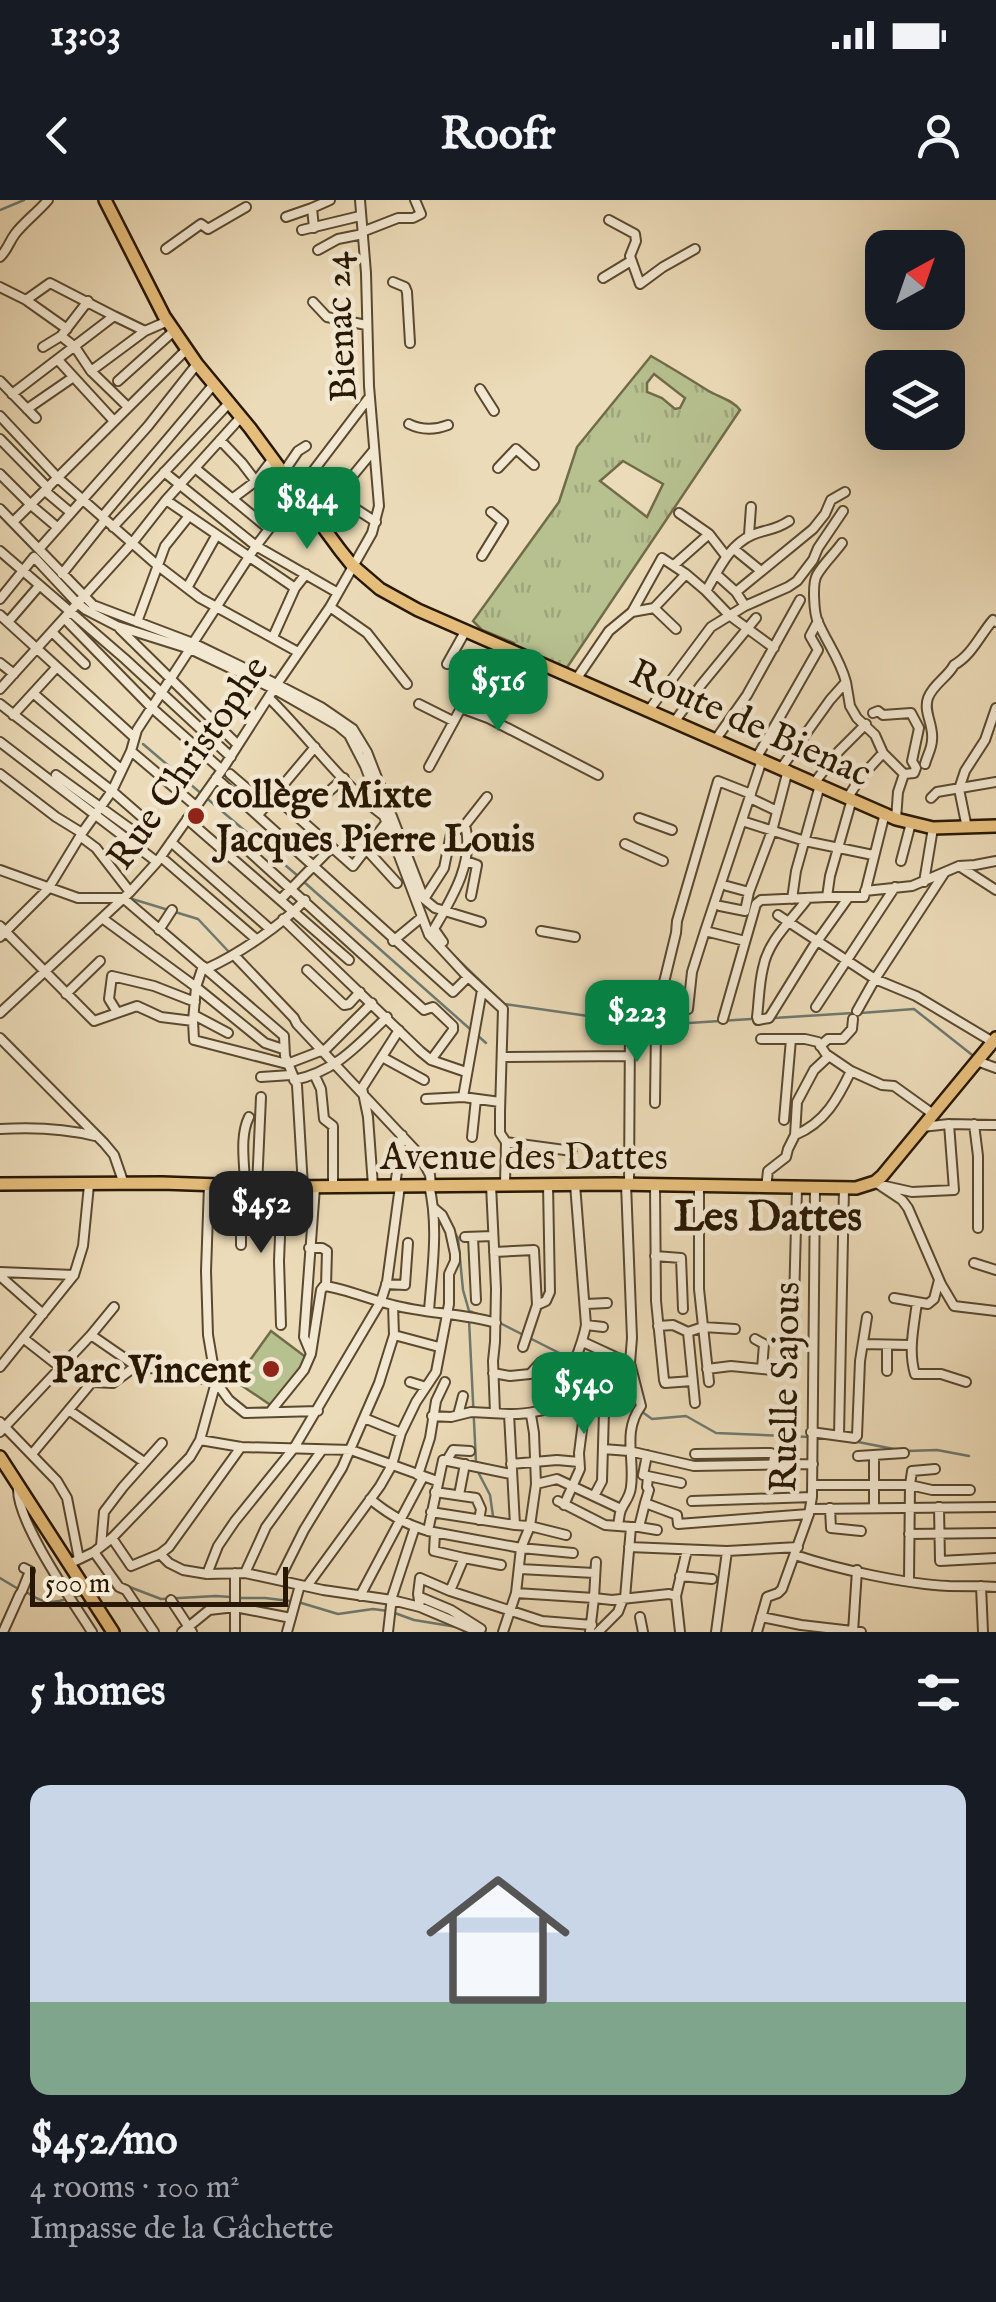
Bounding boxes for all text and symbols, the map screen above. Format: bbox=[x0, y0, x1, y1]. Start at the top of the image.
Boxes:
text: 13:03 bbox=[50, 11, 121, 59]
text: Roofr bbox=[440, 107, 556, 164]
icon: back bbox=[30, 108, 85, 163]
icon: person bbox=[911, 108, 966, 163]
north arrow bbox=[865, 230, 965, 330]
map controls bbox=[865, 230, 965, 450]
street label: Bienac 24 bbox=[314, 250, 370, 403]
button: layers bbox=[865, 350, 965, 450]
pin: $844 bbox=[248, 467, 366, 552]
text: $844 bbox=[276, 479, 338, 520]
street label: Rue Christophe bbox=[98, 647, 281, 880]
pin: $516 bbox=[439, 649, 557, 734]
street label: Route de Bienac bbox=[622, 650, 878, 799]
text: $516 bbox=[471, 661, 525, 702]
place label: collège Mixte Jacques Pierre Louis bbox=[211, 773, 535, 865]
marker: collège Mixte Jacques Pierre Louis bbox=[185, 805, 207, 827]
pin: $223 bbox=[578, 980, 696, 1065]
text: $223 bbox=[607, 992, 667, 1033]
street label: Avenue des Dattes bbox=[379, 1135, 668, 1183]
pin: $452 bbox=[202, 1171, 320, 1256]
text: $452 bbox=[231, 1183, 291, 1224]
district label: Les Dattes bbox=[674, 1192, 862, 1245]
street label: Ruelle Sajous bbox=[761, 1281, 813, 1493]
place label: Parc Vincent bbox=[52, 1348, 251, 1396]
pin: $540 bbox=[525, 1352, 643, 1437]
marker: Parc Vincent bbox=[260, 1358, 282, 1380]
text: $540 bbox=[554, 1364, 614, 1405]
scale bar bbox=[30, 1562, 288, 1606]
text: 500 m bbox=[45, 1567, 110, 1602]
icon: filters bbox=[911, 1665, 966, 1720]
text: 5 homes bbox=[30, 1666, 166, 1719]
icon: home bbox=[408, 1850, 588, 2030]
text: $452/mo bbox=[30, 2115, 178, 2168]
text: 4 rooms · 100 m² bbox=[30, 2168, 240, 2209]
text: Impasse de la Gâchette bbox=[30, 2209, 333, 2250]

